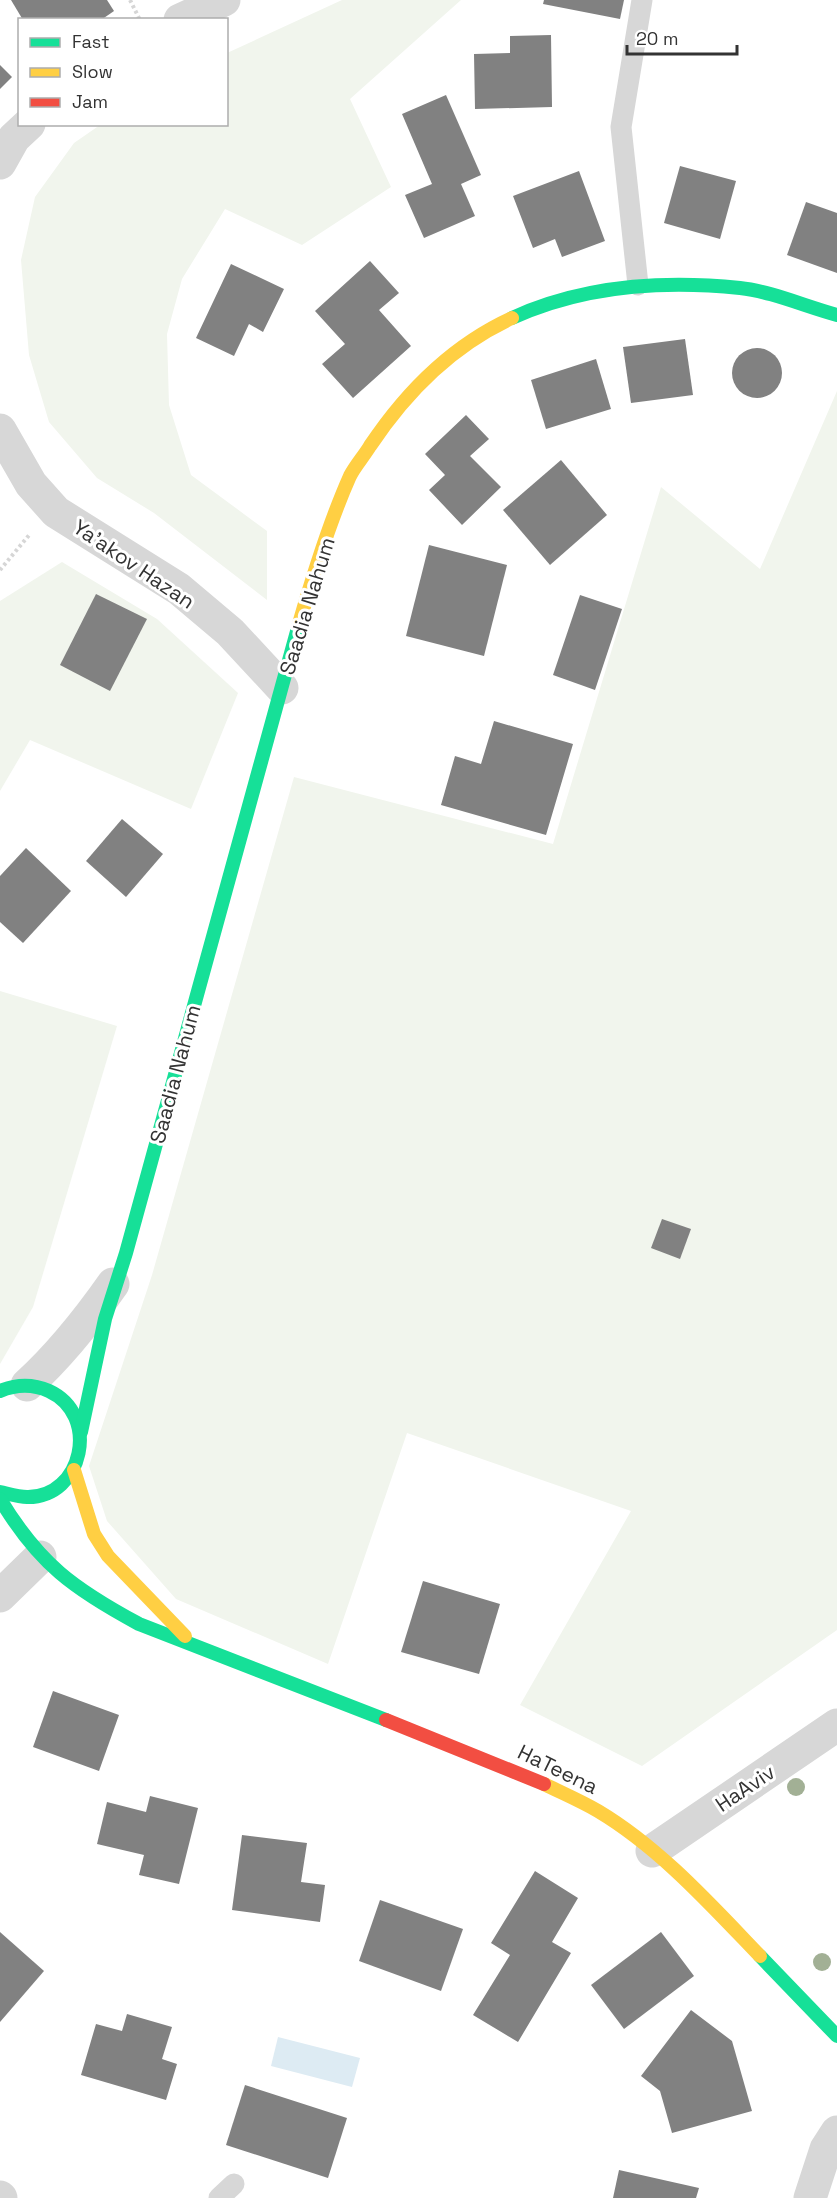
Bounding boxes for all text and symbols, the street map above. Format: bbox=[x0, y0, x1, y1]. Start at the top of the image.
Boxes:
legend bbox=[18, 18, 228, 126]
scale bar bbox=[627, 18, 736, 56]
text: 20 m bbox=[636, 27, 679, 50]
text: Fast bbox=[72, 30, 109, 53]
text: Slow bbox=[72, 60, 113, 83]
text: Jam bbox=[72, 90, 108, 113]
street label: Ya'akov Hazan bbox=[68, 513, 200, 615]
street label: Saadia Nahum bbox=[273, 534, 341, 678]
street label: Saadia Nahum bbox=[144, 1002, 206, 1146]
street label: HaTeena bbox=[513, 1738, 603, 1800]
street label: HaAviv bbox=[710, 1758, 780, 1818]

